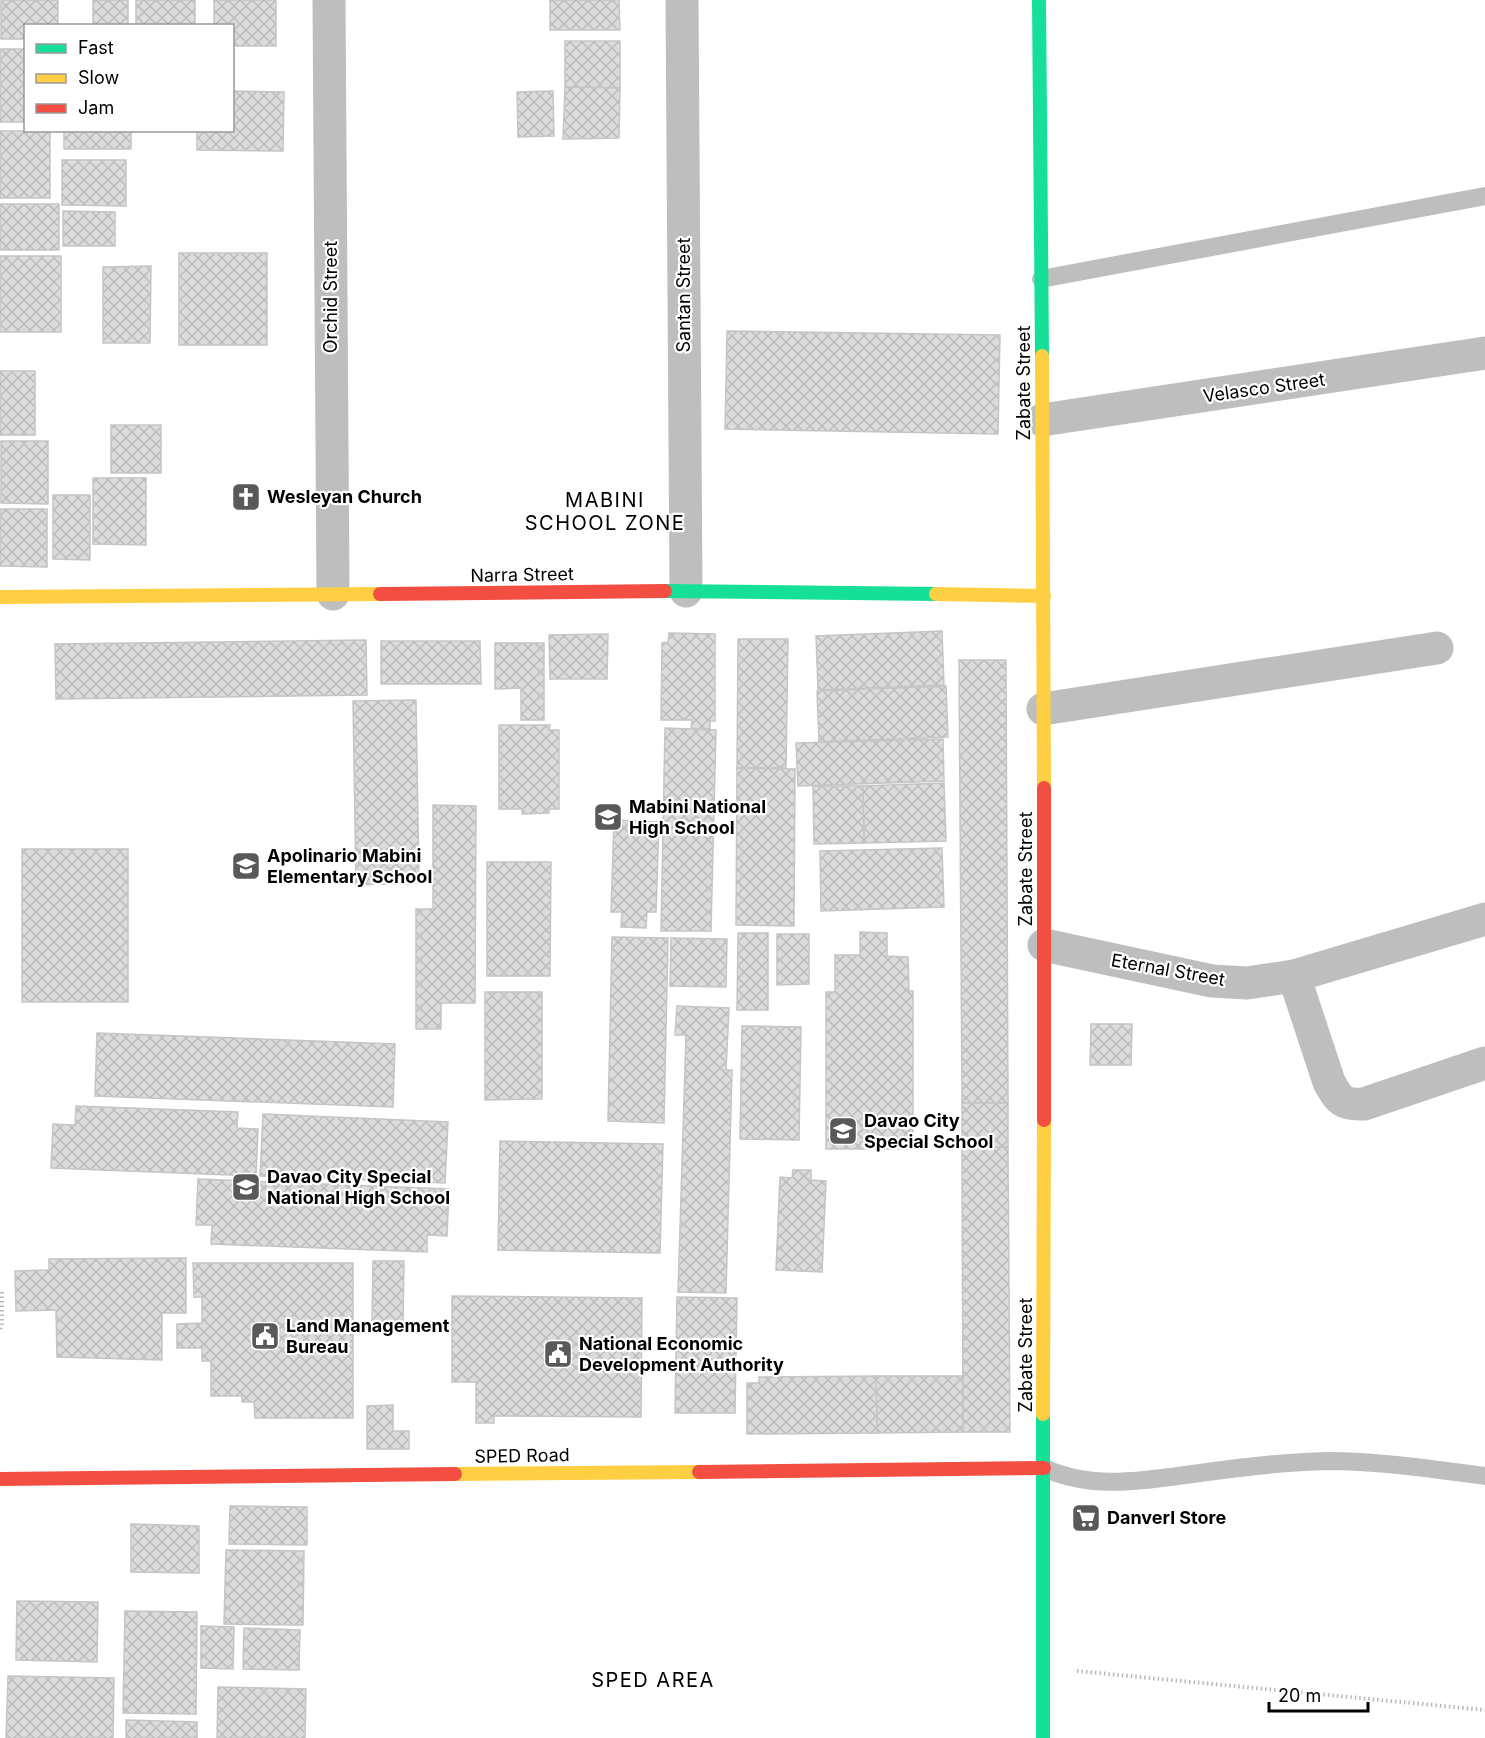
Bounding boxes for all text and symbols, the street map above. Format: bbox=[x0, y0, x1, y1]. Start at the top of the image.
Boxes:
legend bbox=[24, 24, 234, 132]
text: Fast bbox=[78, 37, 114, 58]
text: Slow bbox=[78, 67, 119, 88]
text: Jam bbox=[78, 97, 114, 118]
street label: Santan Street bbox=[673, 237, 694, 352]
street label: Orchid Street bbox=[320, 241, 341, 353]
street label: Zabate Street bbox=[1013, 325, 1034, 440]
street label: Velasco Street bbox=[1202, 369, 1326, 406]
church icon: Wesleyan Church bbox=[230, 481, 262, 513]
place label: Wesleyan Church bbox=[267, 486, 422, 507]
district label: MABINI SCHOOL ZONE bbox=[525, 488, 685, 535]
street label: Narra Street bbox=[470, 563, 574, 586]
place label: Mabini National High School bbox=[629, 796, 766, 838]
school or university icon: Mabini National High School bbox=[592, 801, 624, 833]
street label: Zabate Street bbox=[1015, 811, 1036, 926]
place label: Apolinario Mabini Elementary School bbox=[267, 845, 432, 887]
school or university icon: Apolinario Mabini Elementary School bbox=[230, 850, 262, 882]
street label: Eternal Street bbox=[1110, 949, 1227, 990]
place label: Davao City Special School bbox=[864, 1110, 993, 1152]
school or university icon: Davao City Special School bbox=[827, 1115, 859, 1147]
place label: Davao City Special National High School bbox=[267, 1166, 450, 1208]
school or university icon: Davao City Special National High School bbox=[230, 1171, 262, 1203]
street label: Zabate Street bbox=[1015, 1297, 1036, 1412]
place label: Land Management Bureau bbox=[286, 1315, 450, 1357]
public building icon: Land Management Bureau bbox=[249, 1320, 281, 1352]
place label: National Economic Development Authority bbox=[579, 1333, 784, 1375]
public building icon: National Economic Development Authority bbox=[542, 1338, 574, 1370]
street label: SPED Road bbox=[474, 1444, 570, 1467]
supermarket icon: Danverl Store bbox=[1070, 1502, 1102, 1534]
place label: Danverl Store bbox=[1107, 1507, 1226, 1528]
district label: SPED AREA bbox=[591, 1668, 715, 1692]
scale bar bbox=[1269, 1675, 1368, 1713]
text: 20 m bbox=[1278, 1685, 1321, 1706]

